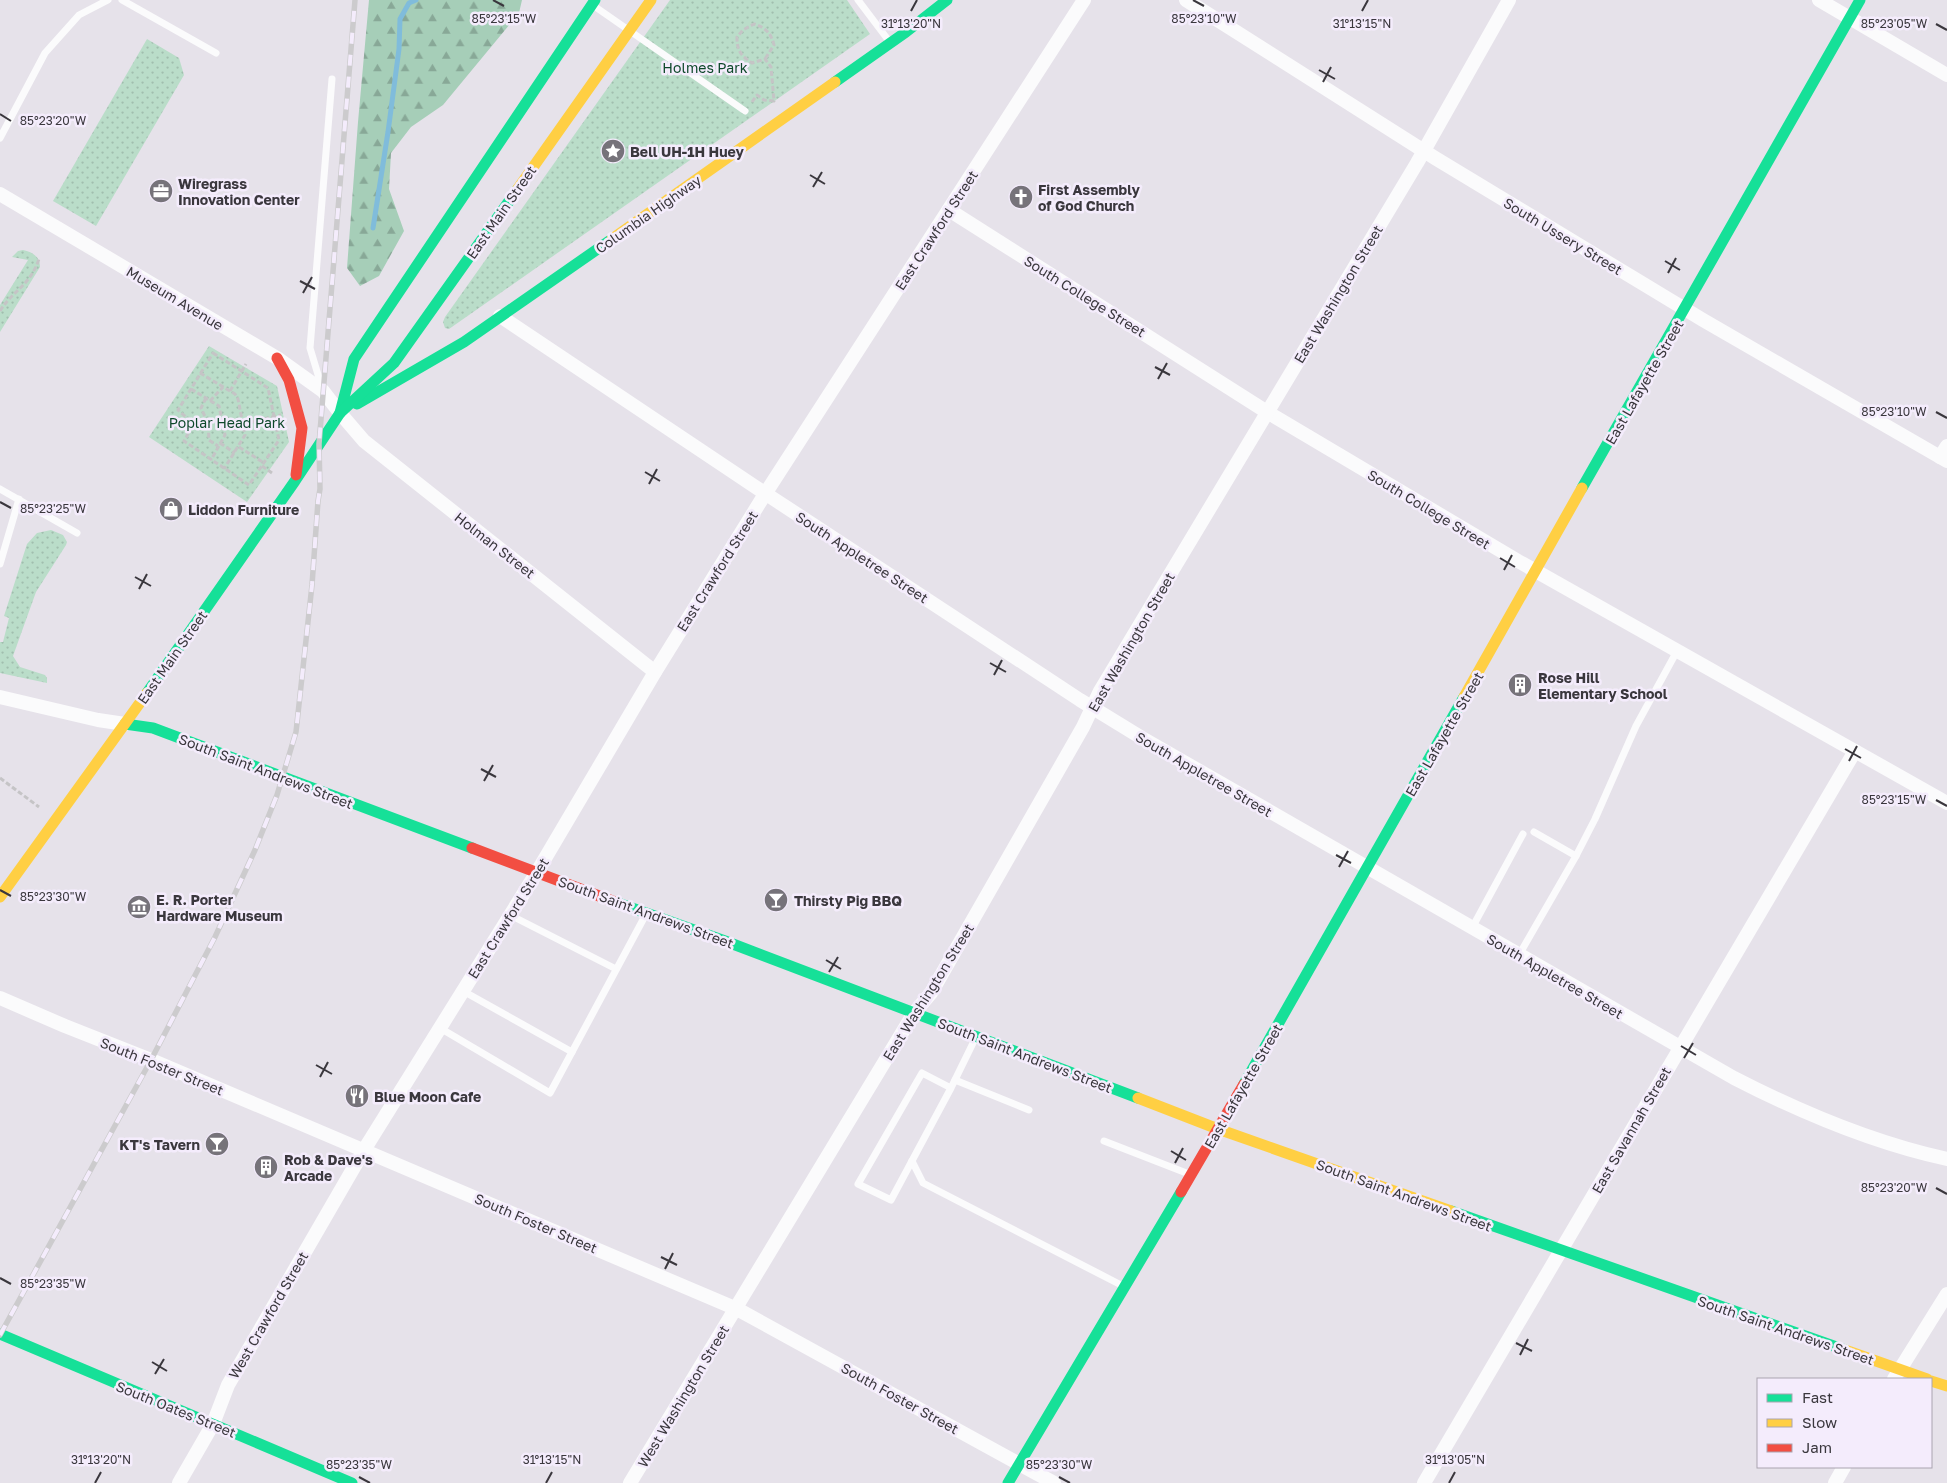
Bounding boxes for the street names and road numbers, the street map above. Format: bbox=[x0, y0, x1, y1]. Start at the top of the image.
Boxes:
street label: East Main Street bbox=[462, 162, 540, 262]
street label: East Crawford Street bbox=[891, 167, 981, 293]
street label: Columbia Highway bbox=[592, 171, 704, 257]
street label: South Ussery Street bbox=[1501, 194, 1625, 278]
street label: East Washington Street bbox=[1290, 222, 1386, 366]
street label: South College Street bbox=[1021, 252, 1149, 340]
street label: Museum Avenue bbox=[124, 262, 226, 334]
street label: East Lafayette Street bbox=[1601, 317, 1687, 447]
street label: South College Street bbox=[1365, 466, 1493, 552]
street label: East Crawford Street bbox=[673, 507, 761, 635]
street label: Holman Street bbox=[451, 508, 539, 582]
street label: South Appletree Street bbox=[792, 508, 932, 606]
street label: East Washington Street bbox=[1084, 569, 1178, 715]
street label: East Main Street bbox=[133, 607, 211, 707]
street label: East Lafayette Street bbox=[1401, 669, 1487, 799]
street label: South Appletree Street bbox=[1133, 728, 1275, 820]
street label: South Saint Andrews Street bbox=[176, 730, 356, 812]
street label: East Crawford Street bbox=[464, 854, 552, 982]
street label: South Saint Andrews Street bbox=[556, 872, 736, 952]
street label: East Washington Street bbox=[879, 920, 977, 1064]
street label: South Appletree Street bbox=[1484, 930, 1626, 1022]
street label: South Saint Andrews Street bbox=[935, 1014, 1115, 1096]
street label: East Lafayette Street bbox=[1200, 1021, 1286, 1151]
street label: South Foster Street bbox=[98, 1033, 226, 1099]
street label: East Savannah Street bbox=[1588, 1064, 1674, 1196]
street label: South Saint Andrews Street bbox=[1314, 1155, 1494, 1235]
street label: South Foster Street bbox=[472, 1189, 600, 1257]
street label: West Crawford Street bbox=[225, 1248, 311, 1382]
street label: South Saint Andrews Street bbox=[1696, 1292, 1876, 1368]
street label: West Washington Street bbox=[634, 1322, 732, 1470]
street label: South Foster Street bbox=[838, 1359, 962, 1437]
street label: South Oates Street bbox=[114, 1377, 238, 1441]

